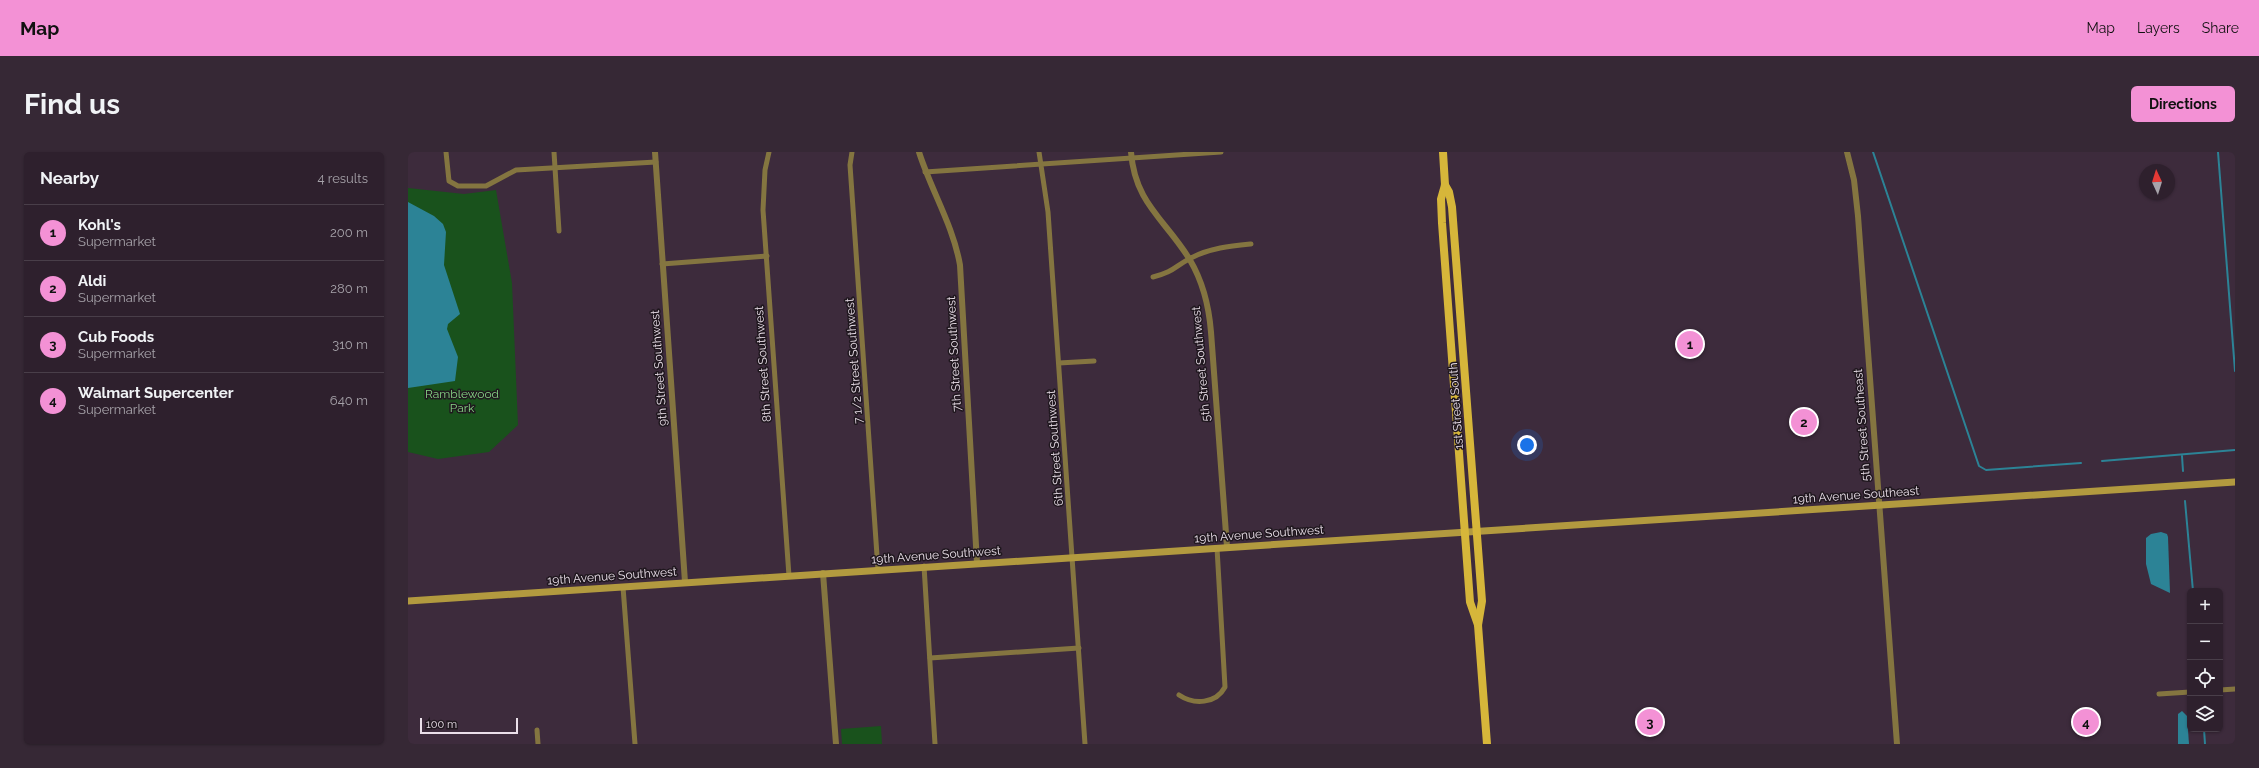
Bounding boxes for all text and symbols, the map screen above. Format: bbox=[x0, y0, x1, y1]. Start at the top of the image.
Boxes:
text: Map bbox=[20, 17, 59, 39]
text: Map bbox=[2087, 20, 2115, 36]
text: Layers bbox=[2137, 20, 2180, 36]
text: Share bbox=[2202, 20, 2239, 36]
button: Directions bbox=[2131, 86, 2235, 122]
text: Find us bbox=[24, 88, 120, 121]
north arrow bbox=[2139, 164, 2175, 200]
text: Nearby bbox=[40, 168, 99, 188]
text: 4 results bbox=[317, 171, 368, 186]
text: Kohl's bbox=[78, 216, 121, 234]
text: 1 bbox=[50, 225, 56, 240]
text: 200 m bbox=[330, 225, 368, 240]
text: Supermarket bbox=[78, 234, 156, 249]
text: Aldi bbox=[78, 272, 106, 290]
text: 2 bbox=[49, 281, 57, 296]
text: 280 m bbox=[330, 281, 368, 296]
text: Supermarket bbox=[78, 290, 156, 305]
street label: 7th Street Southwest bbox=[944, 296, 964, 412]
street label: 7 1/2 Street Southwest bbox=[843, 298, 865, 424]
street label: 8th Street Southwest bbox=[752, 305, 774, 423]
street label: 5th Street Southwest bbox=[1189, 306, 1213, 422]
street label: 9th Street Southwest bbox=[648, 310, 670, 426]
text: Cub Foods bbox=[78, 328, 154, 346]
pin: 1 bbox=[1677, 329, 1703, 359]
text: 3 bbox=[49, 337, 57, 352]
text: 310 m bbox=[332, 337, 368, 352]
text: Supermarket bbox=[78, 346, 156, 361]
street label: 1st Street South bbox=[1446, 362, 1466, 450]
street label: 5th Street Southeast bbox=[1851, 368, 1873, 482]
text: Walmart Supercenter bbox=[78, 384, 234, 402]
park label: Ramblewood Park bbox=[425, 387, 499, 415]
street label: 6th Street Southwest bbox=[1044, 389, 1066, 507]
text: 4 bbox=[49, 393, 57, 408]
text: 640 m bbox=[330, 393, 368, 408]
text: Supermarket bbox=[78, 402, 156, 417]
pin: 2 bbox=[1791, 407, 1817, 437]
your location bbox=[1517, 435, 1537, 455]
street label: 19th Avenue Southeast bbox=[1792, 484, 1920, 506]
street label: 19th Avenue Southwest bbox=[1194, 522, 1324, 546]
street label: 19th Avenue Southwest bbox=[871, 543, 1001, 567]
street label: 19th Avenue Southwest bbox=[547, 564, 677, 588]
map controls bbox=[2187, 588, 2223, 732]
button: + bbox=[2187, 588, 2223, 624]
button: − bbox=[2187, 624, 2223, 660]
button: locate bbox=[2187, 660, 2223, 696]
button: layers bbox=[2187, 696, 2223, 732]
pin: 3 bbox=[1637, 707, 1663, 737]
pin: 4 bbox=[2073, 707, 2099, 737]
scale bar bbox=[420, 716, 518, 735]
text: 100 m bbox=[426, 718, 457, 731]

